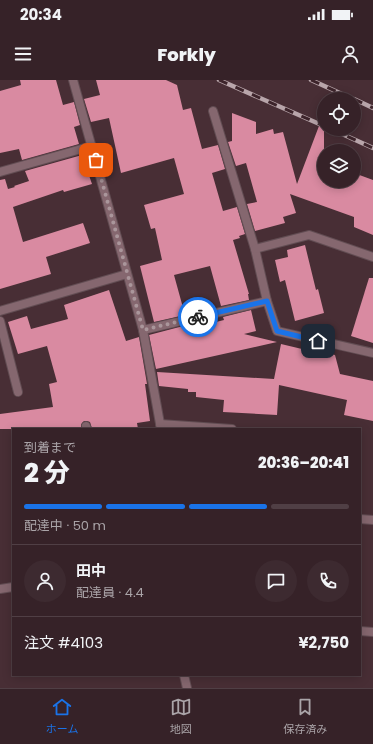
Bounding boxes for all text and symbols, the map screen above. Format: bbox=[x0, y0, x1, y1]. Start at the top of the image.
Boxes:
text: 20:34 bbox=[20, 4, 62, 25]
text: Forkly bbox=[157, 42, 216, 67]
icon: menu bbox=[12, 43, 34, 65]
icon: person bbox=[339, 43, 361, 65]
map controls bbox=[317, 92, 361, 188]
button: locate bbox=[317, 92, 361, 136]
pin bbox=[79, 143, 113, 177]
button: layers bbox=[317, 144, 361, 188]
icon: bag bbox=[85, 149, 107, 171]
courier bbox=[178, 297, 218, 337]
icon: bike bbox=[187, 306, 209, 328]
pin bbox=[301, 324, 335, 358]
icon: home bbox=[307, 330, 329, 352]
text: 到着まで bbox=[24, 438, 76, 457]
text: 20:36–20:41 bbox=[258, 452, 349, 473]
text: 2 分 bbox=[24, 455, 70, 491]
text: 配達中 · 50 m bbox=[24, 516, 106, 535]
button: person bbox=[24, 560, 66, 602]
text: 田中 bbox=[76, 560, 106, 581]
button: chat bbox=[255, 560, 297, 602]
button: phone bbox=[307, 560, 349, 602]
text: 配達員 · 4.4 bbox=[76, 583, 144, 602]
text: 注文 #4103 bbox=[24, 632, 103, 653]
text: ¥2,750 bbox=[299, 632, 349, 653]
tab: ホーム bbox=[46, 696, 78, 738]
tab: 地図 bbox=[170, 696, 192, 738]
tab: 保存済み bbox=[283, 696, 327, 738]

